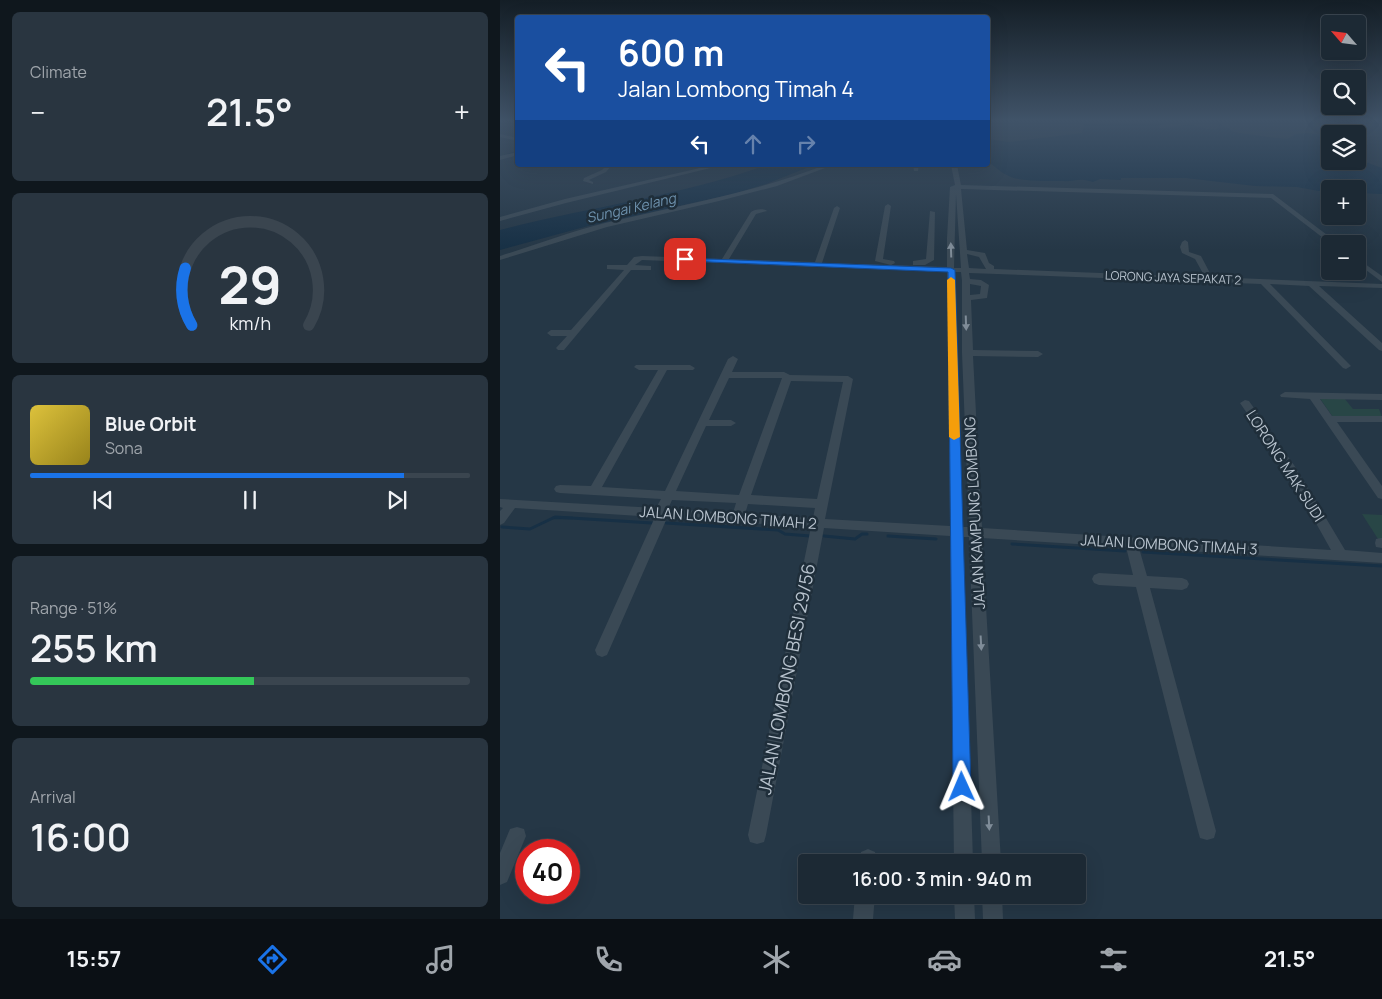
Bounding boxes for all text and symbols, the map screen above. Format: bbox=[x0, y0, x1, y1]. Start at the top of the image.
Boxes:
north arrow bbox=[1321, 15, 1366, 60]
map controls bbox=[1321, 15, 1366, 280]
text: 600 m bbox=[618, 29, 724, 77]
icon: left bbox=[535, 35, 600, 100]
text: Climate bbox=[30, 61, 87, 83]
button: search bbox=[1321, 70, 1366, 115]
text: Jalan Lombong Timah 4 bbox=[618, 74, 854, 104]
text: 21.5° bbox=[206, 85, 293, 137]
text: − bbox=[30, 93, 45, 131]
text: + bbox=[454, 93, 470, 131]
button: layers bbox=[1321, 125, 1366, 170]
icon: left bbox=[686, 130, 714, 158]
icon: ahead bbox=[739, 130, 767, 158]
icon: right bbox=[792, 130, 820, 158]
button: + bbox=[1321, 180, 1366, 225]
water label: Sungai Kelang bbox=[584, 188, 679, 227]
button: − bbox=[1321, 235, 1366, 280]
pin bbox=[664, 238, 706, 280]
one-way arrow bbox=[947, 242, 955, 258]
icon: arrive bbox=[671, 245, 699, 273]
text: 29 bbox=[218, 249, 282, 320]
street label: LORONG JAYA SEPAKAT 2 bbox=[1105, 267, 1242, 288]
text: km/h bbox=[229, 311, 271, 335]
one-way arrow bbox=[963, 315, 971, 331]
street label: LORONG MAK SUDI bbox=[1241, 406, 1329, 526]
text: Blue Orbit bbox=[105, 411, 197, 437]
street label: JALAN KAMPUNG LOMBONG bbox=[959, 416, 990, 610]
text: Sona bbox=[105, 437, 143, 459]
icon: previous bbox=[89, 486, 117, 514]
icon: pause bbox=[236, 486, 264, 514]
icon: next bbox=[383, 486, 411, 514]
street label: JALAN LOMBONG TIMAH 2 bbox=[639, 501, 817, 534]
street label: JALAN LOMBONG TIMAH 3 bbox=[1080, 529, 1258, 560]
street label: JALAN LOMBONG BESI 29/56 bbox=[752, 561, 820, 797]
text: Range · 51% bbox=[30, 597, 117, 619]
text: 255 km bbox=[30, 621, 158, 673]
one-way arrow bbox=[977, 635, 985, 651]
position arrow bbox=[935, 760, 987, 812]
text: Arrival bbox=[30, 786, 76, 808]
text: 16:00 bbox=[30, 810, 131, 862]
one-way arrow bbox=[985, 815, 993, 831]
speed limit sign: 40 bbox=[515, 839, 580, 904]
text: 16:00 · 3 min · 940 m bbox=[852, 866, 1032, 892]
icon: directions bbox=[255, 942, 290, 977]
icon: music bbox=[423, 942, 458, 977]
icon: phone bbox=[591, 942, 626, 977]
icon: climate bbox=[759, 942, 794, 977]
icon: car bbox=[927, 942, 962, 977]
icon: filters bbox=[1096, 942, 1131, 977]
text: 15:57 bbox=[67, 944, 121, 974]
text: 21.5° bbox=[1264, 944, 1315, 974]

